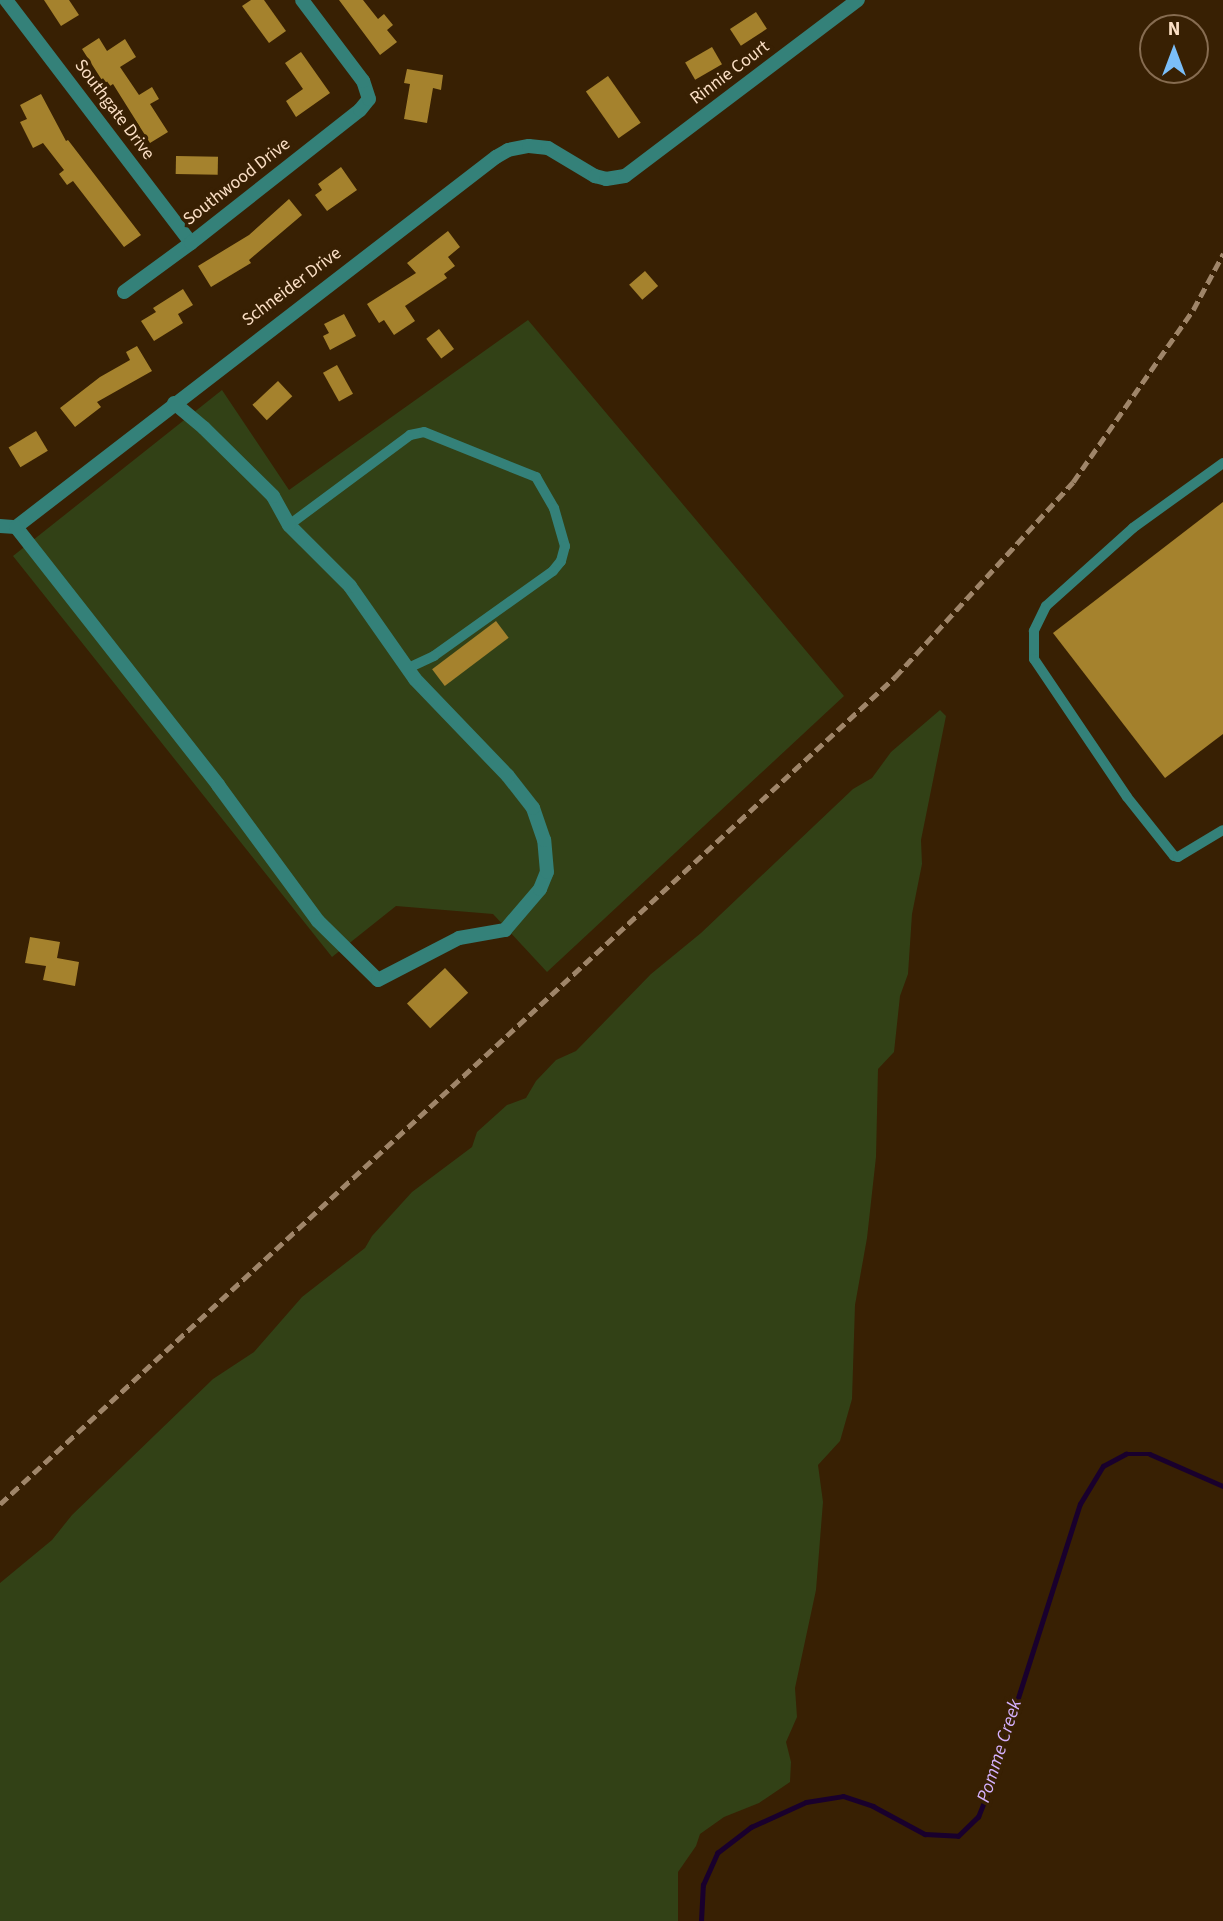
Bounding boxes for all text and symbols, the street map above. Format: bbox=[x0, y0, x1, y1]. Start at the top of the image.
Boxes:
north arrow bbox=[1139, 14, 1209, 84]
text: N bbox=[1168, 16, 1180, 43]
street label: Rinnie Court bbox=[686, 36, 774, 110]
street label: Southgate Drive bbox=[69, 56, 159, 164]
street label: Southwood Drive bbox=[179, 133, 295, 231]
street label: Schneider Drive bbox=[238, 243, 346, 331]
water label: Pomme Creek bbox=[973, 1696, 1027, 1806]

